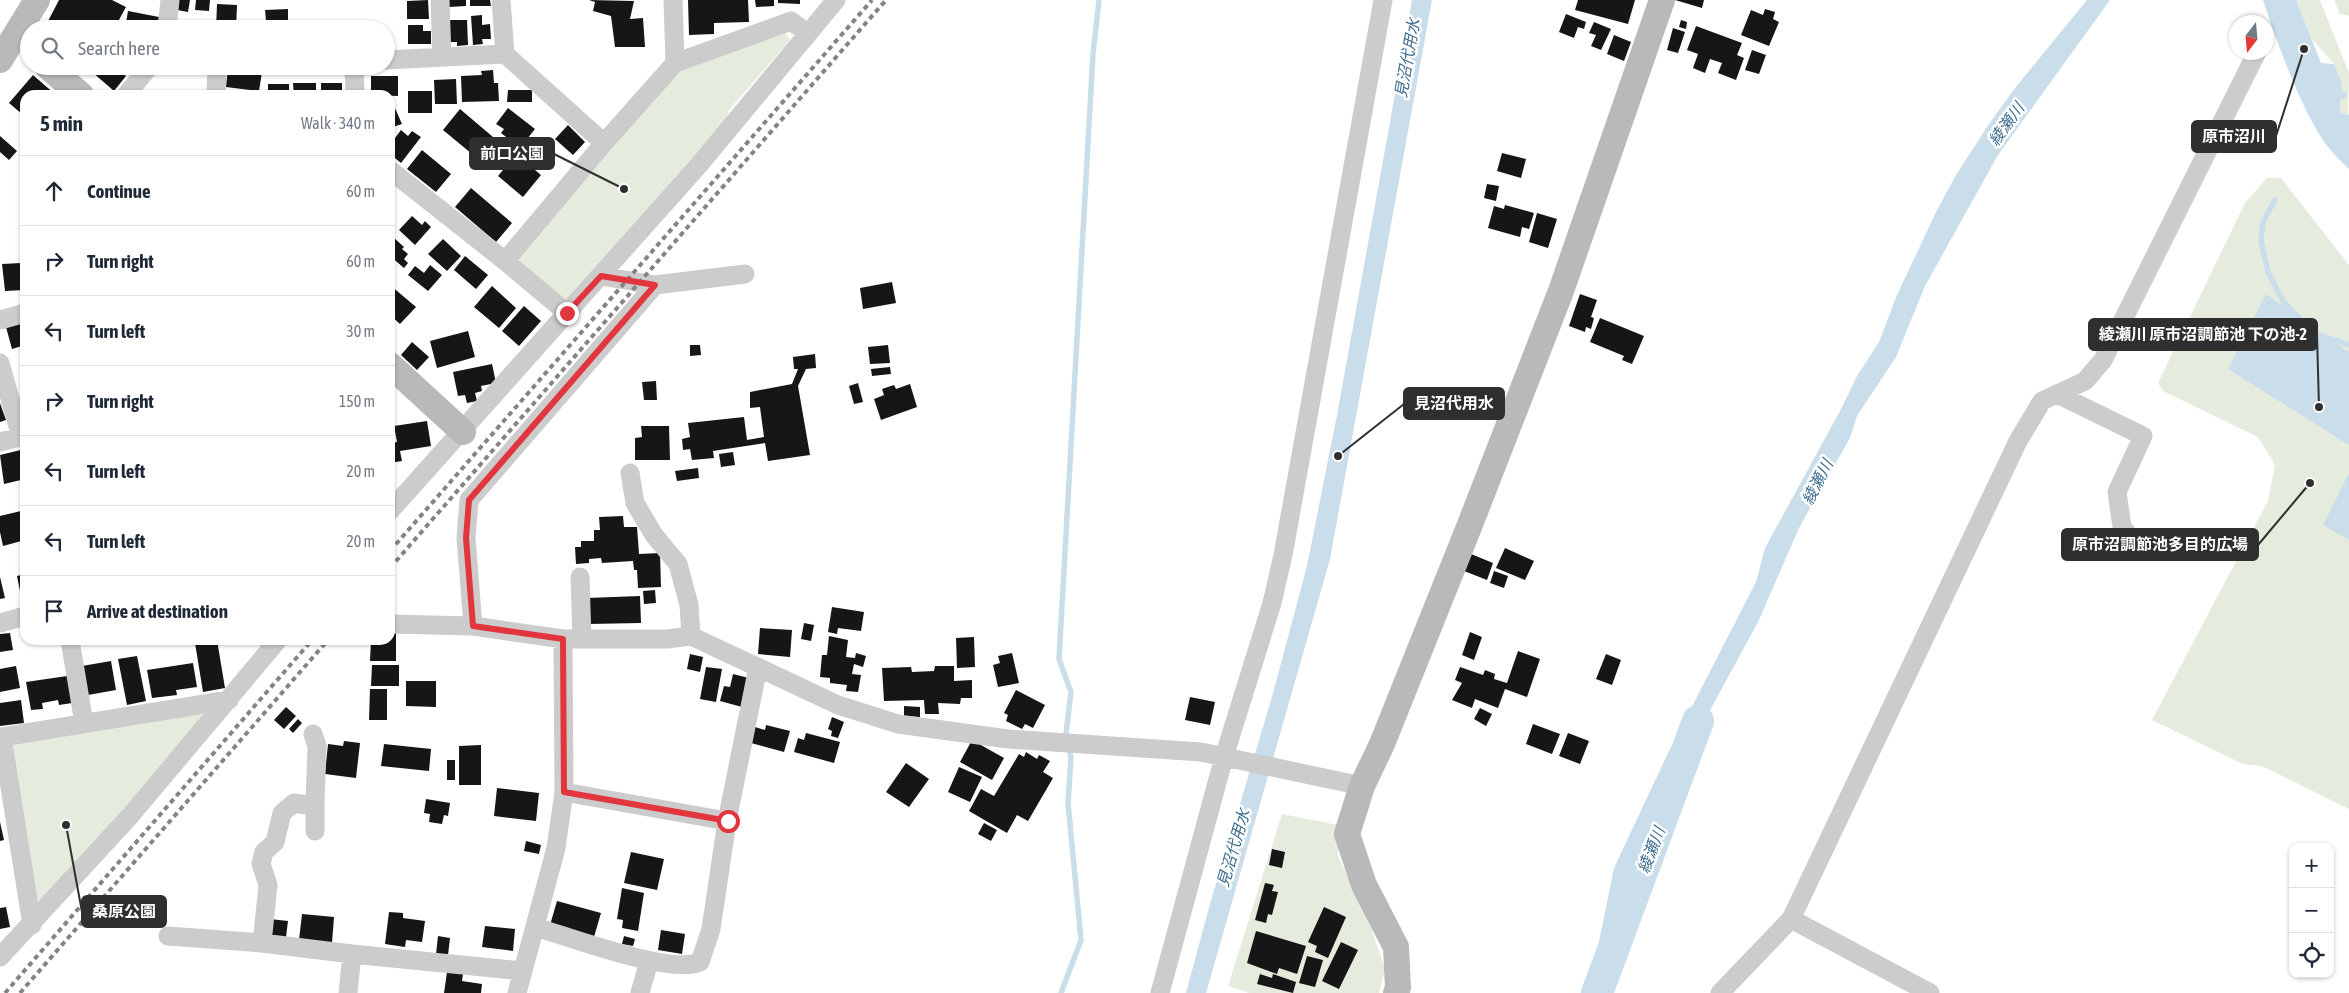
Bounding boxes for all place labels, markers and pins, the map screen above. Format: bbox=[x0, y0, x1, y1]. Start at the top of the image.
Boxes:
callout: 原市沼川 bbox=[2192, 121, 2276, 152]
callout: 前口公園 bbox=[470, 138, 554, 169]
callout: 綾瀬川 原市沼調節池 下の池-2 bbox=[2089, 319, 2317, 350]
callout: 見沼代用水 bbox=[1404, 388, 1504, 419]
callout: 原市沼調節池多目的広場 bbox=[2062, 529, 2258, 560]
callout: 桑原公園 bbox=[82, 896, 166, 927]

